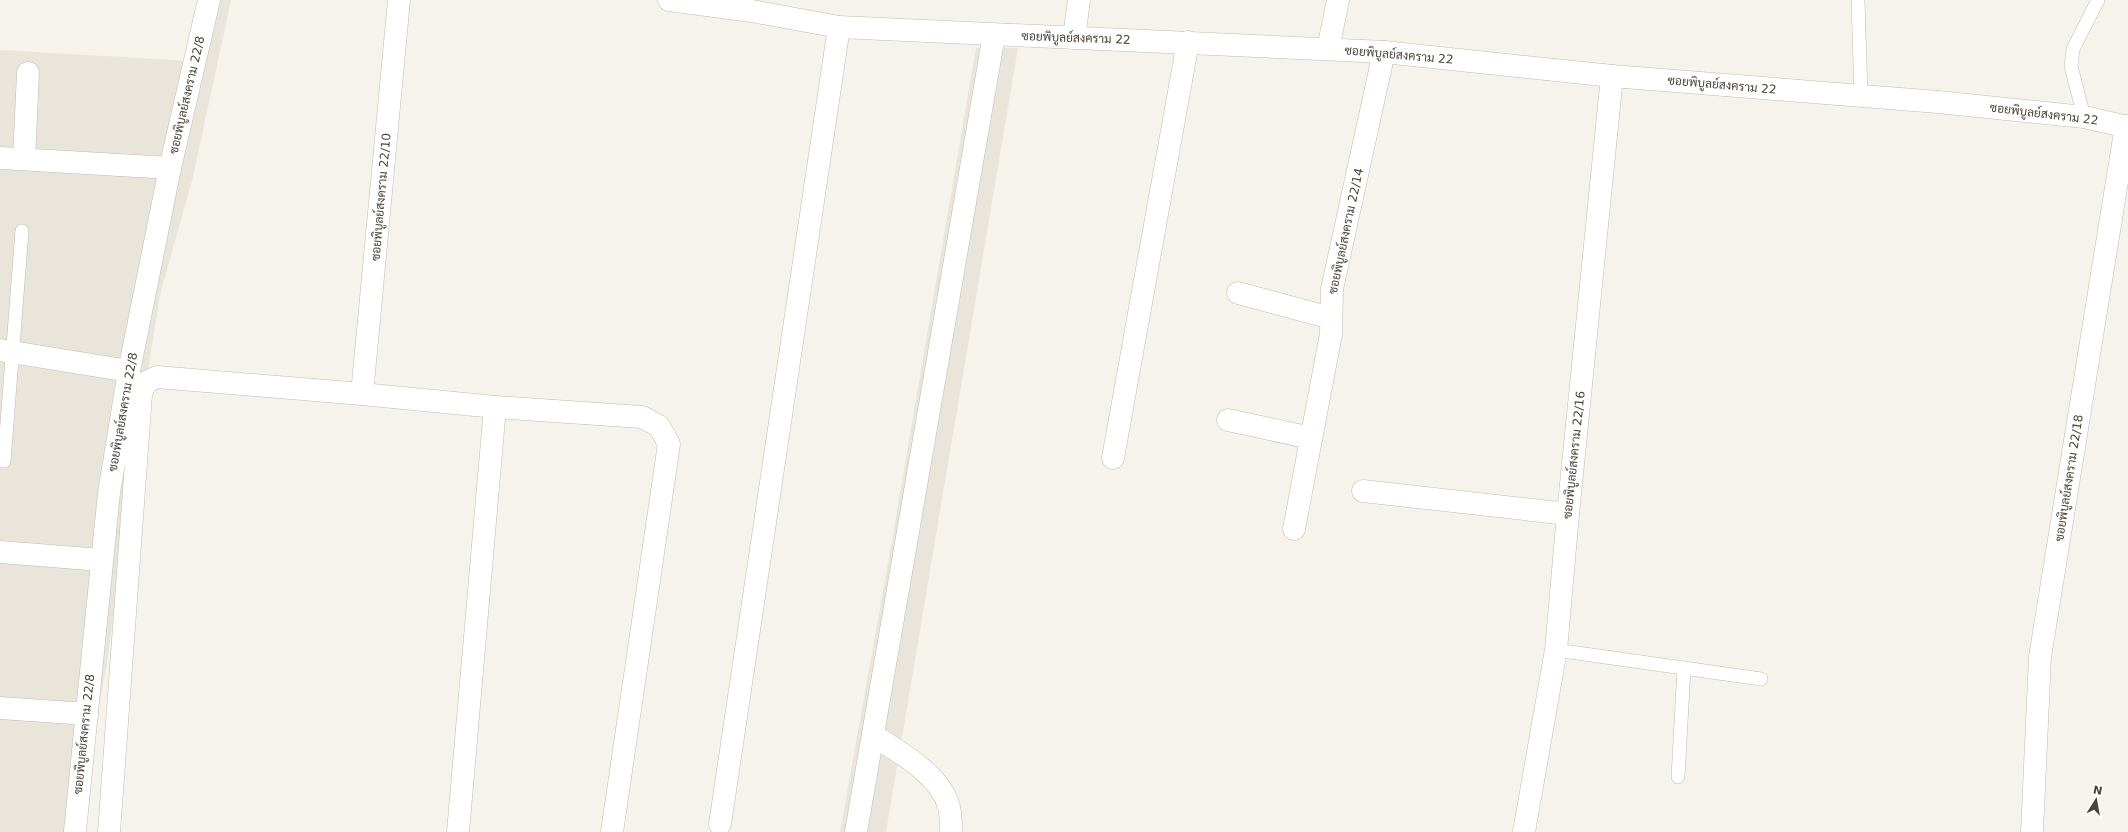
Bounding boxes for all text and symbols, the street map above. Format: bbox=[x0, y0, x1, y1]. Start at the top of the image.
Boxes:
street label: ซอยพิบูลย์สงคราม 22 bbox=[1021, 28, 1131, 48]
street label: ซอยพิบูลย์สงคราม 22/8 bbox=[166, 34, 208, 156]
street label: ซอยพิบูลย์สงคราม 22 bbox=[1344, 42, 1454, 68]
street label: ซอยพิบูลย์สงคราม 22 bbox=[1667, 72, 1777, 98]
street label: ซอยพิบูลย์สงคราม 22 bbox=[1989, 99, 2099, 129]
street label: ซอยพิบูลย์สงคราม 22/10 bbox=[367, 132, 395, 262]
street label: ซอยพิบูลย์สงคราม 22/14 bbox=[1325, 166, 1367, 296]
street label: ซอยพิบูลย์สงคราม 22/8 bbox=[105, 351, 141, 473]
street label: ซอยพิบูลย์สงคราม 22/16 bbox=[1559, 390, 1589, 520]
street label: ซอยพิบูลย์สงคราม 22/18 bbox=[2051, 413, 2087, 543]
street label: ซอยพิบูลย์สงคราม 22/8 bbox=[70, 673, 98, 795]
north arrow bbox=[2076, 780, 2116, 820]
text: N bbox=[2092, 783, 2104, 798]

